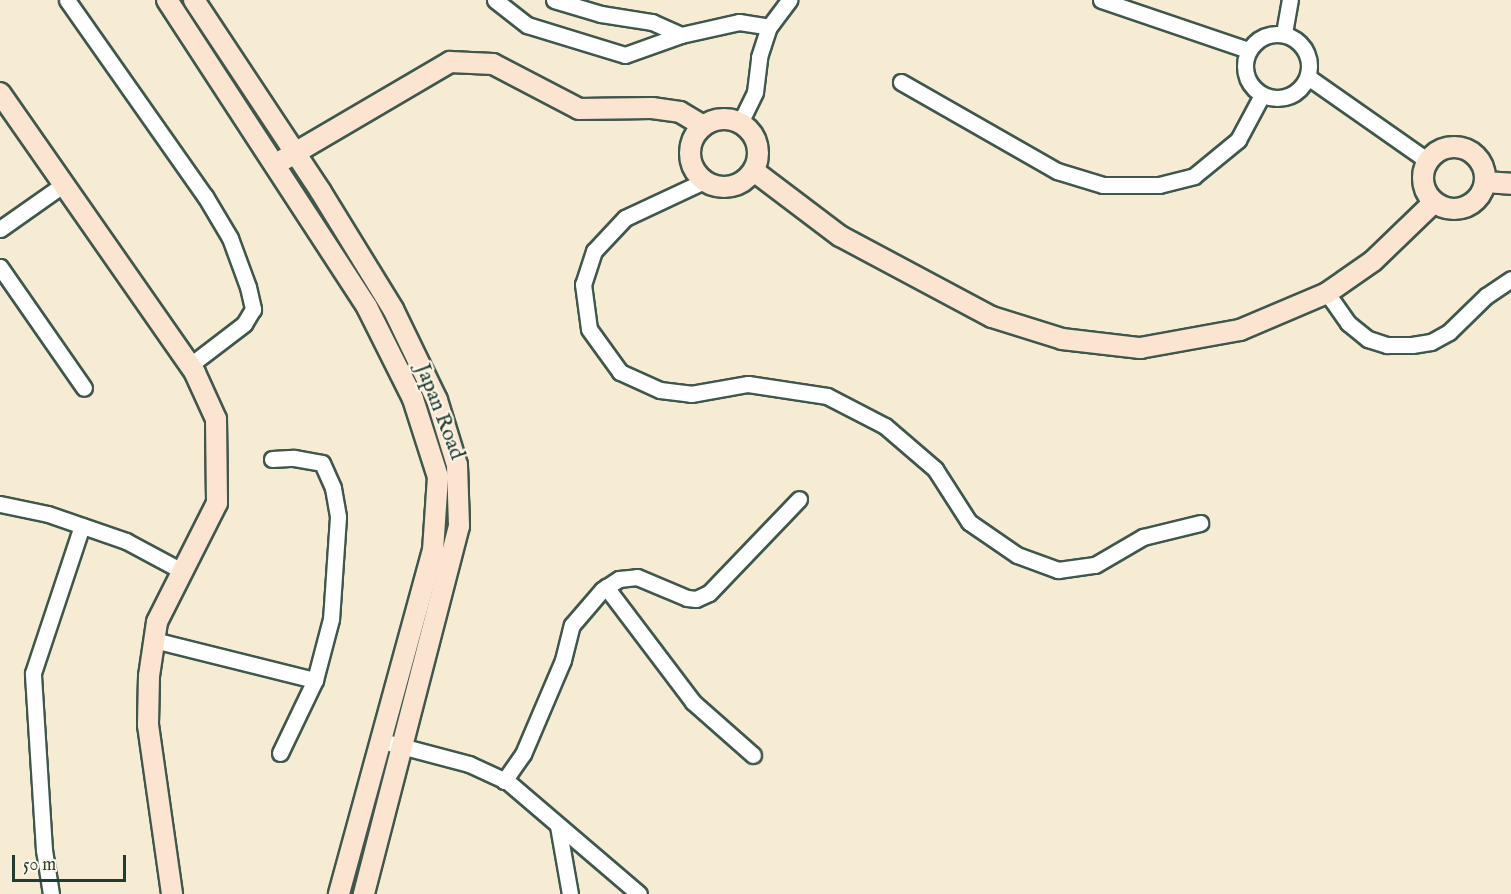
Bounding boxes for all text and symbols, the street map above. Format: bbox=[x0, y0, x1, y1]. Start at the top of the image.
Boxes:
street label: Japan Road bbox=[409, 360, 469, 464]
scale bar bbox=[15, 843, 129, 881]
text: 50 m bbox=[23, 854, 56, 877]

